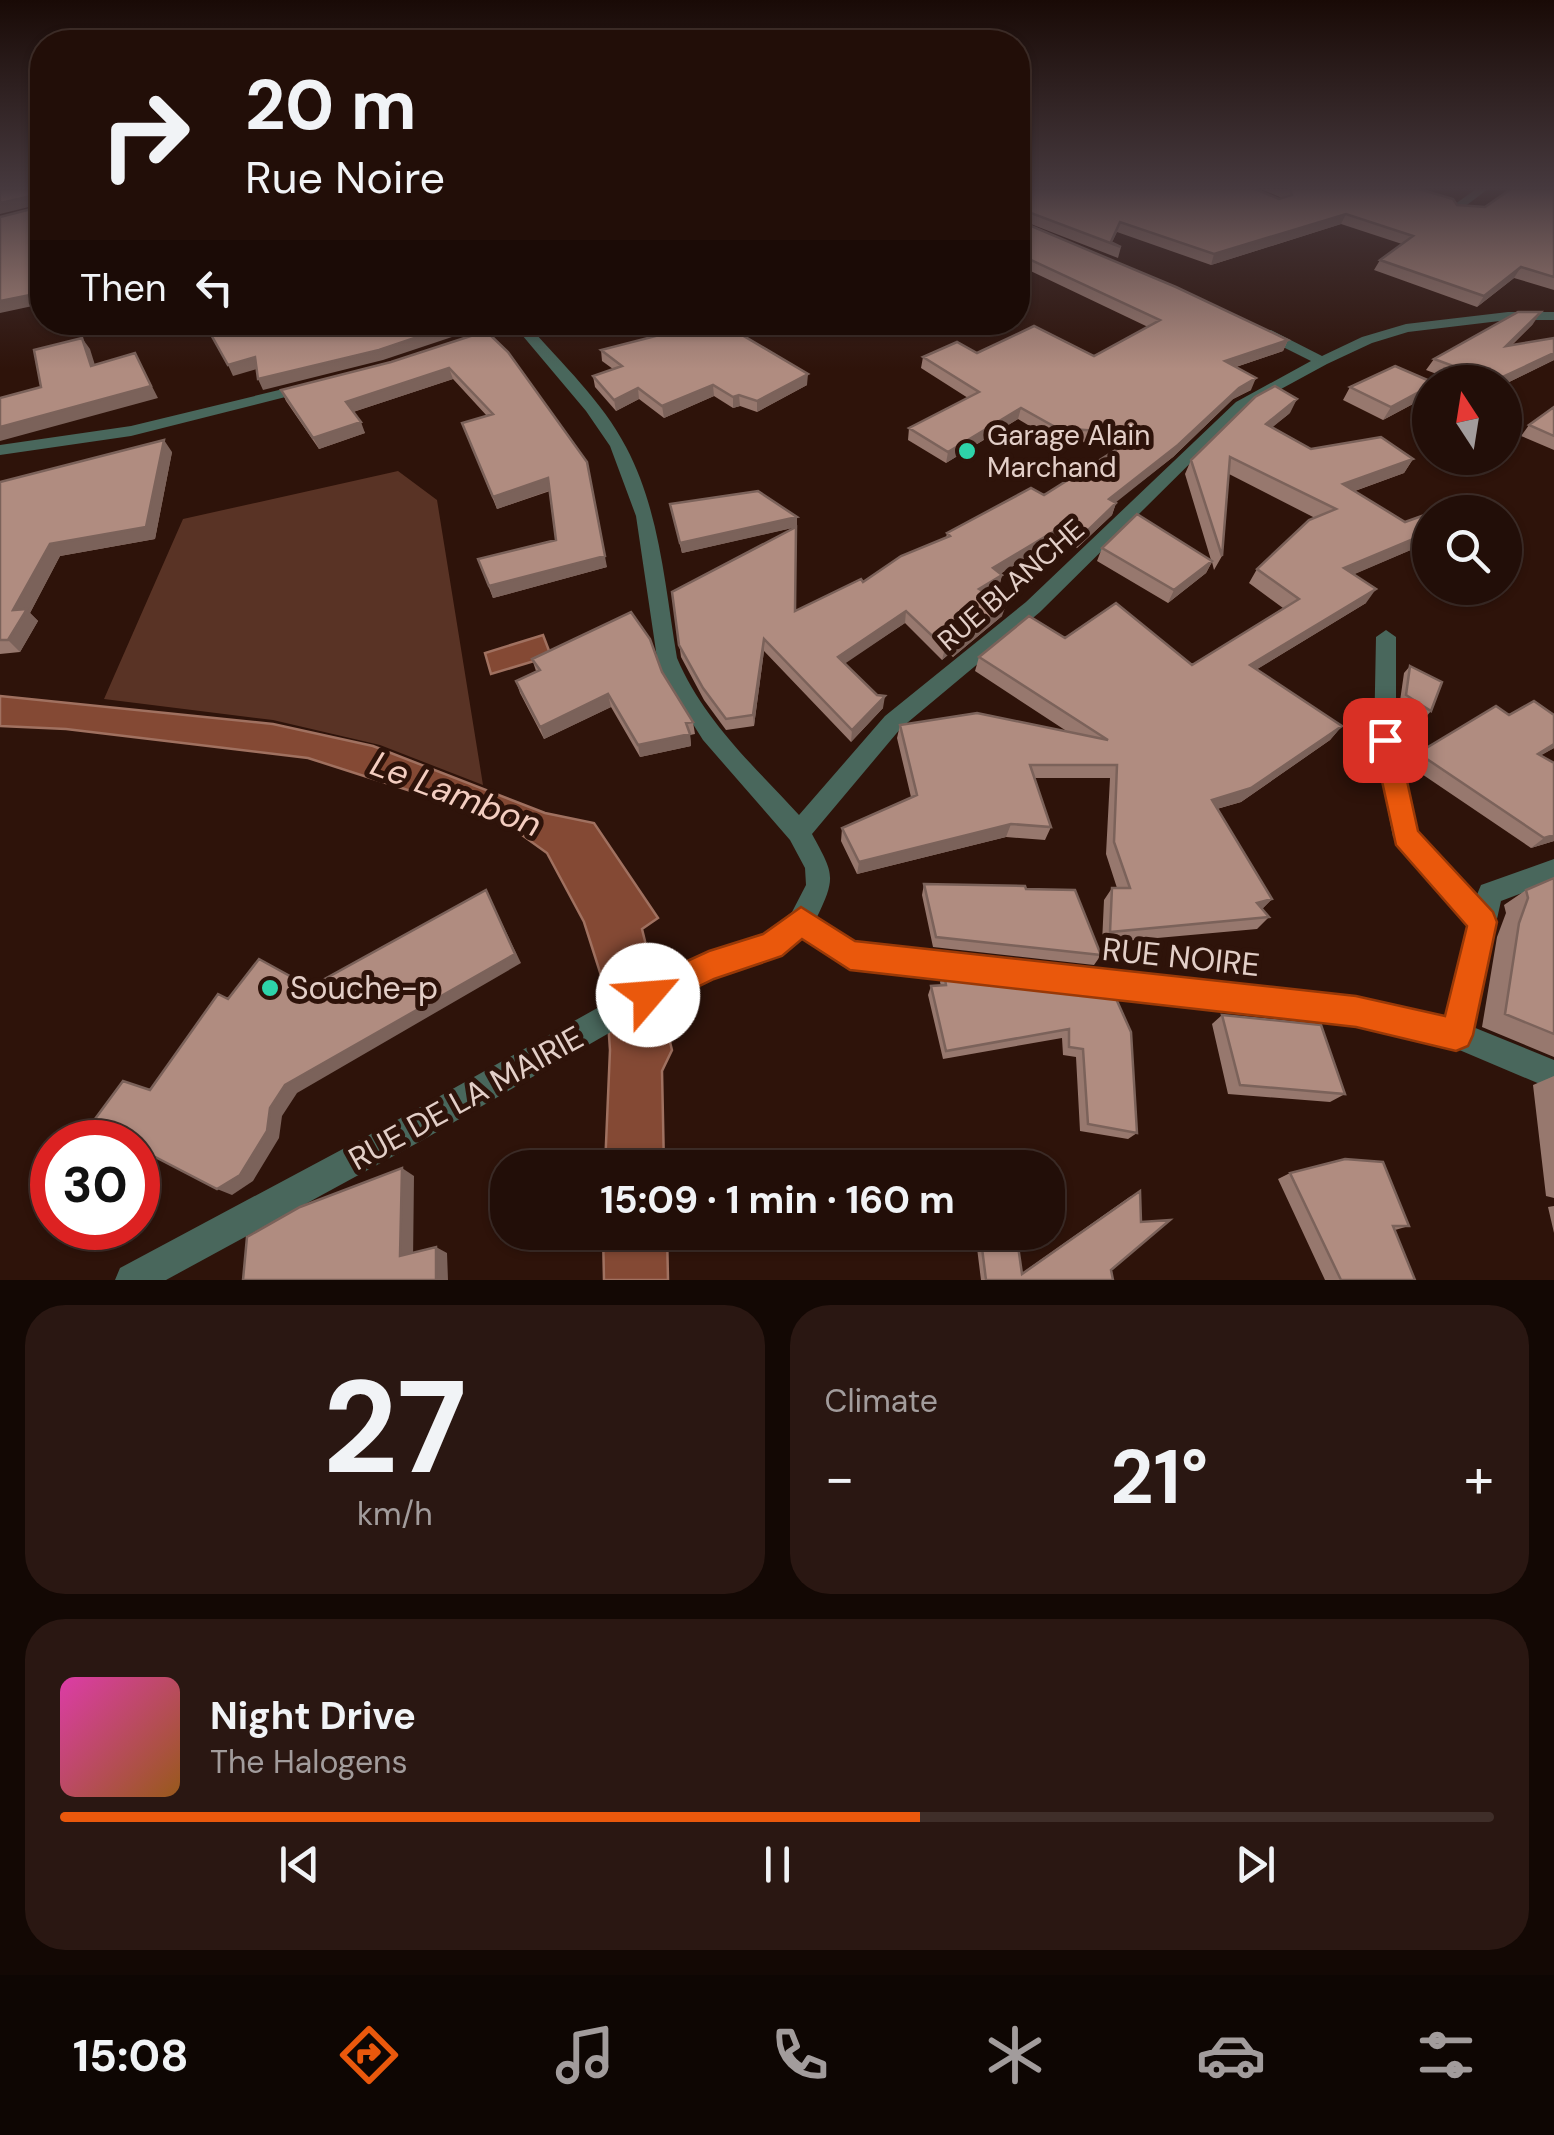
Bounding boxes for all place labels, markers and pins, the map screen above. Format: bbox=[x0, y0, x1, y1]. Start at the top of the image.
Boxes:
place label: Garage Alain Marchand bbox=[987, 417, 1150, 486]
marker: Garage Alain Marchand bbox=[956, 440, 978, 462]
pin bbox=[1343, 698, 1428, 783]
place label: Souche-p bbox=[290, 967, 438, 1009]
marker: Souche-p bbox=[259, 977, 281, 999]

